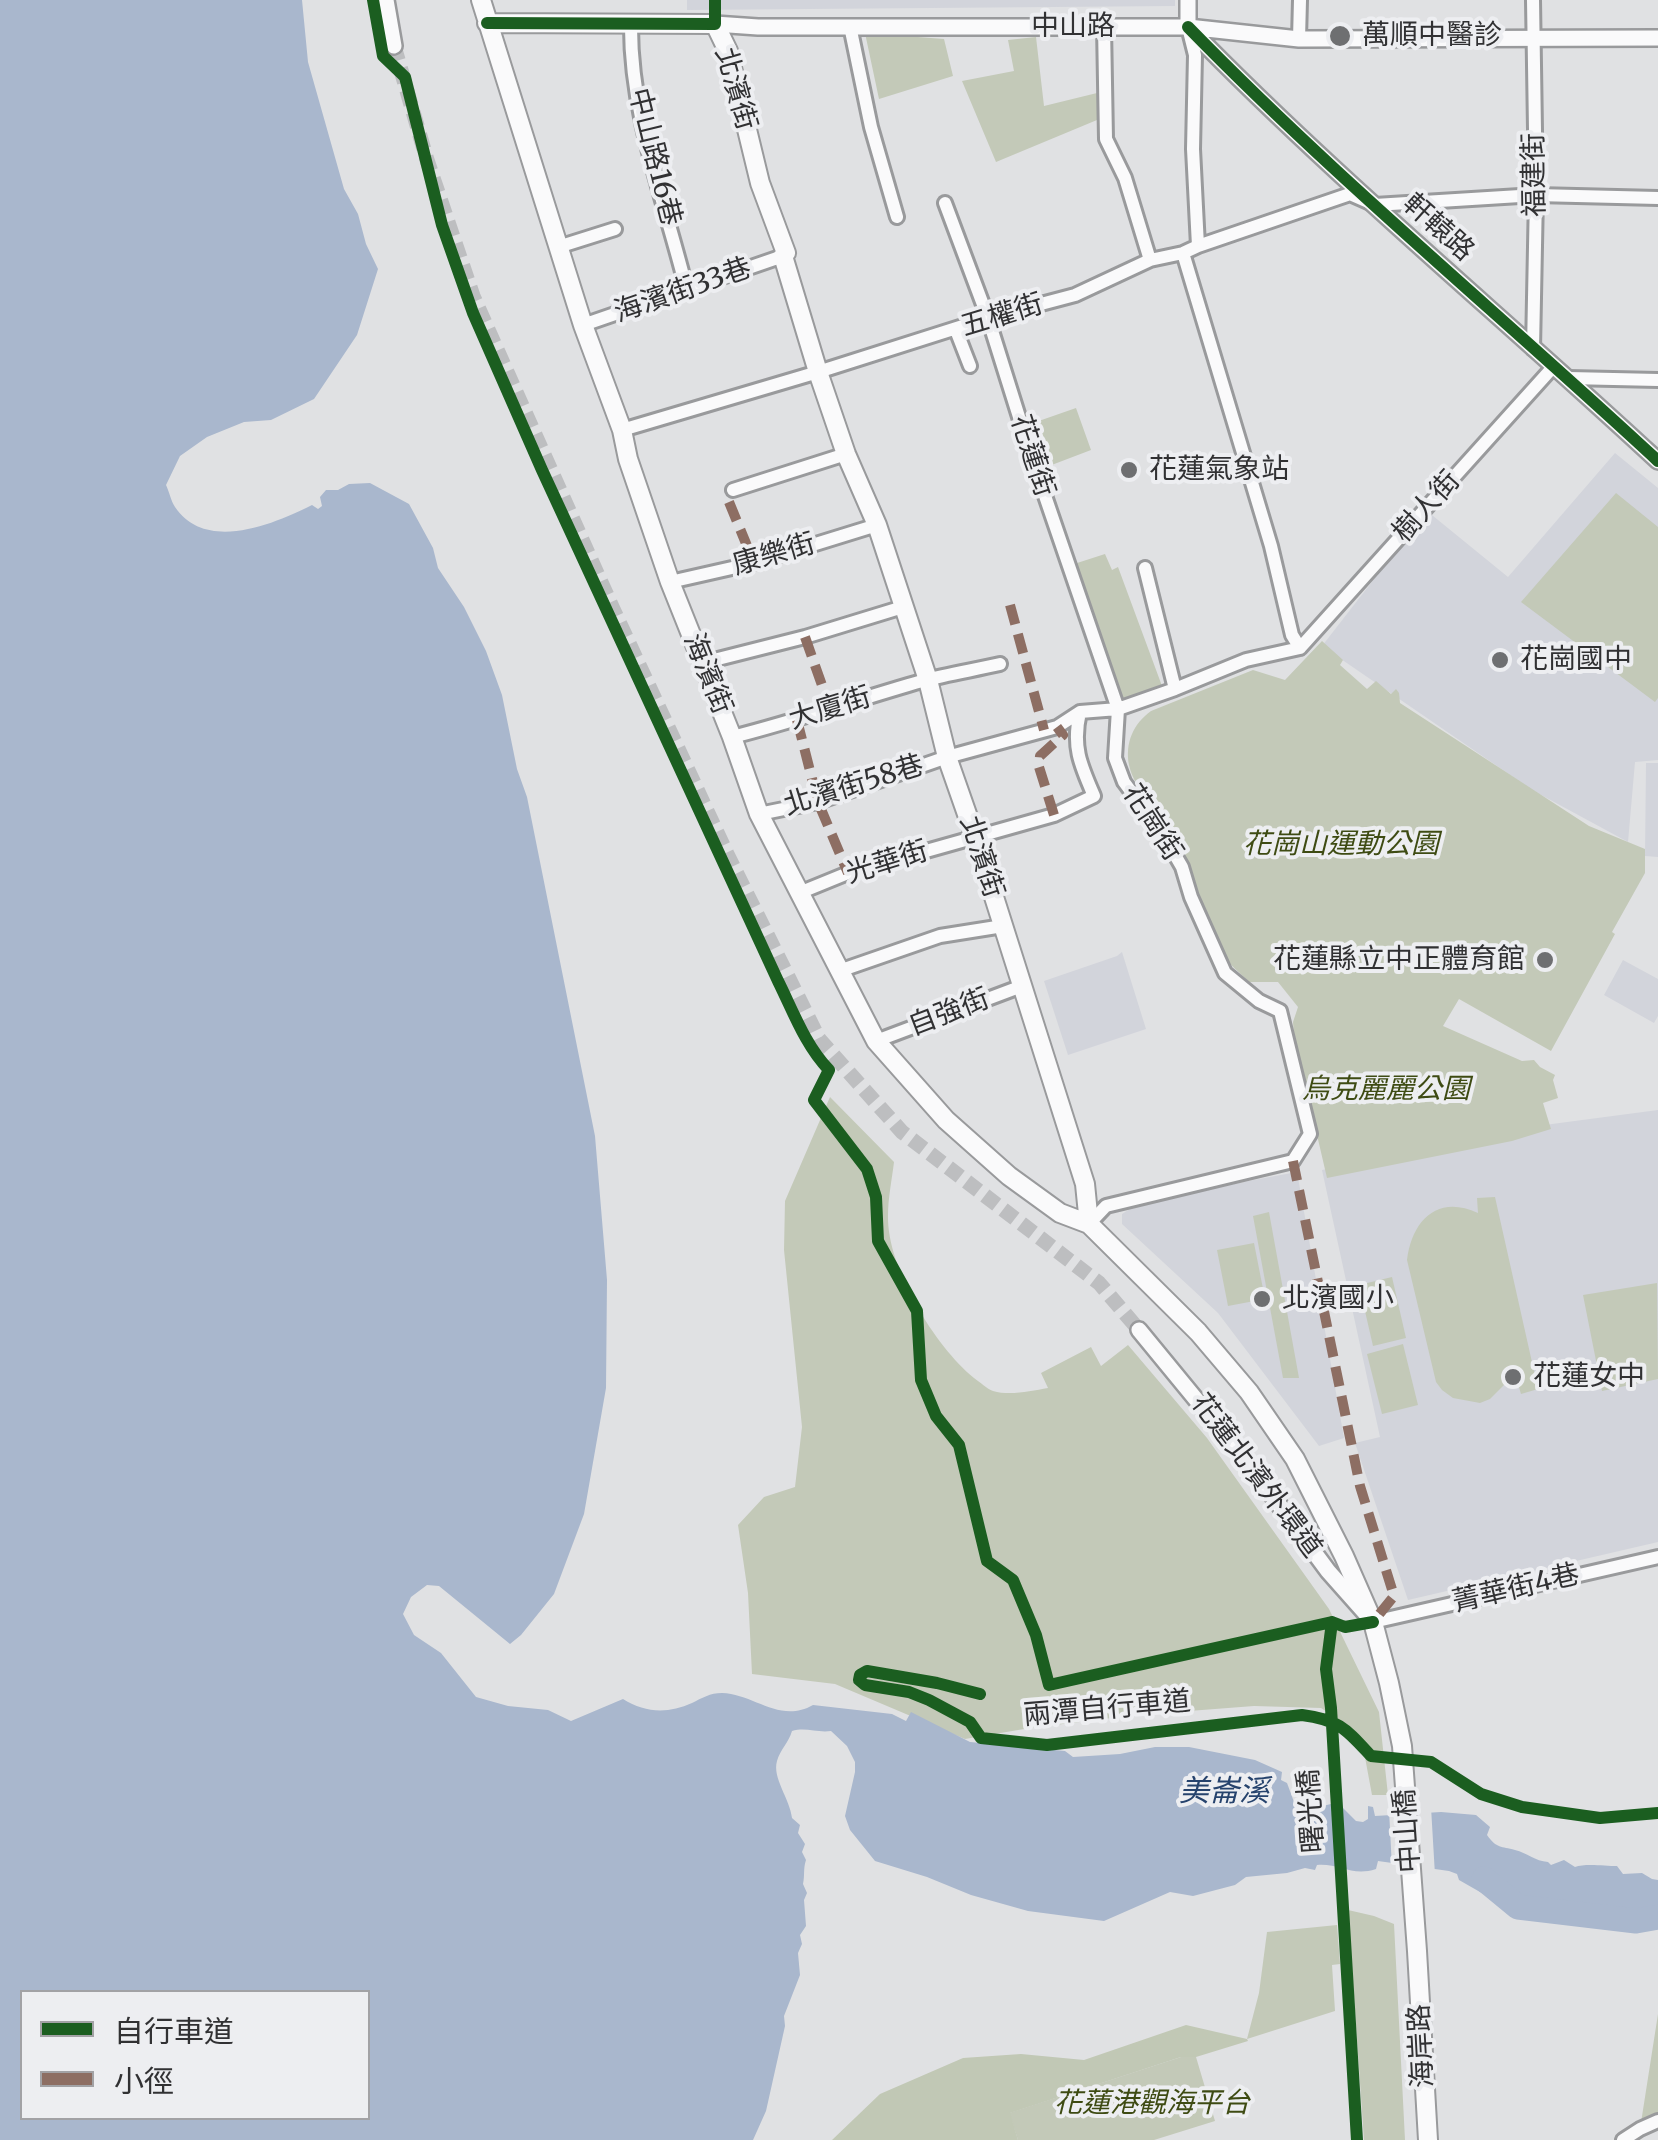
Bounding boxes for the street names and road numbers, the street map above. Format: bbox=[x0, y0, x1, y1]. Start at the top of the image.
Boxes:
street label: 中山路 bbox=[1031, 10, 1115, 44]
street label: 北濱街 bbox=[707, 44, 763, 134]
street label: 中山路16巷 bbox=[621, 85, 687, 229]
street label: 福建街 bbox=[1517, 133, 1553, 217]
street label: 軒轅路 bbox=[1396, 187, 1480, 269]
street label: 海濱街33巷 bbox=[610, 252, 756, 330]
street label: 五權街 bbox=[957, 288, 1047, 344]
street label: 花蓮街 bbox=[1003, 411, 1061, 501]
street label: 樹人街 bbox=[1386, 465, 1468, 549]
street label: 康樂街 bbox=[729, 527, 819, 583]
street label: 海濱街 bbox=[676, 629, 738, 719]
street label: 大廈街 bbox=[785, 681, 875, 737]
street label: 北濱街58巷 bbox=[780, 749, 928, 823]
street label: 花崗街 bbox=[1115, 779, 1189, 867]
street label: 北濱街 bbox=[952, 812, 1010, 902]
street label: 光華街 bbox=[842, 835, 932, 891]
street label: 自強街 bbox=[904, 982, 994, 1044]
street label: 花蓮北濱外環道 bbox=[1184, 1388, 1328, 1564]
street label: 菁華街4巷 bbox=[1449, 1558, 1583, 1620]
street label: 兩潭自行車道 bbox=[1022, 1685, 1192, 1733]
street label: 曙光橋 bbox=[1292, 1768, 1332, 1854]
street label: 中山橋 bbox=[1388, 1788, 1428, 1874]
street label: 海岸路 bbox=[1403, 2003, 1441, 2089]

